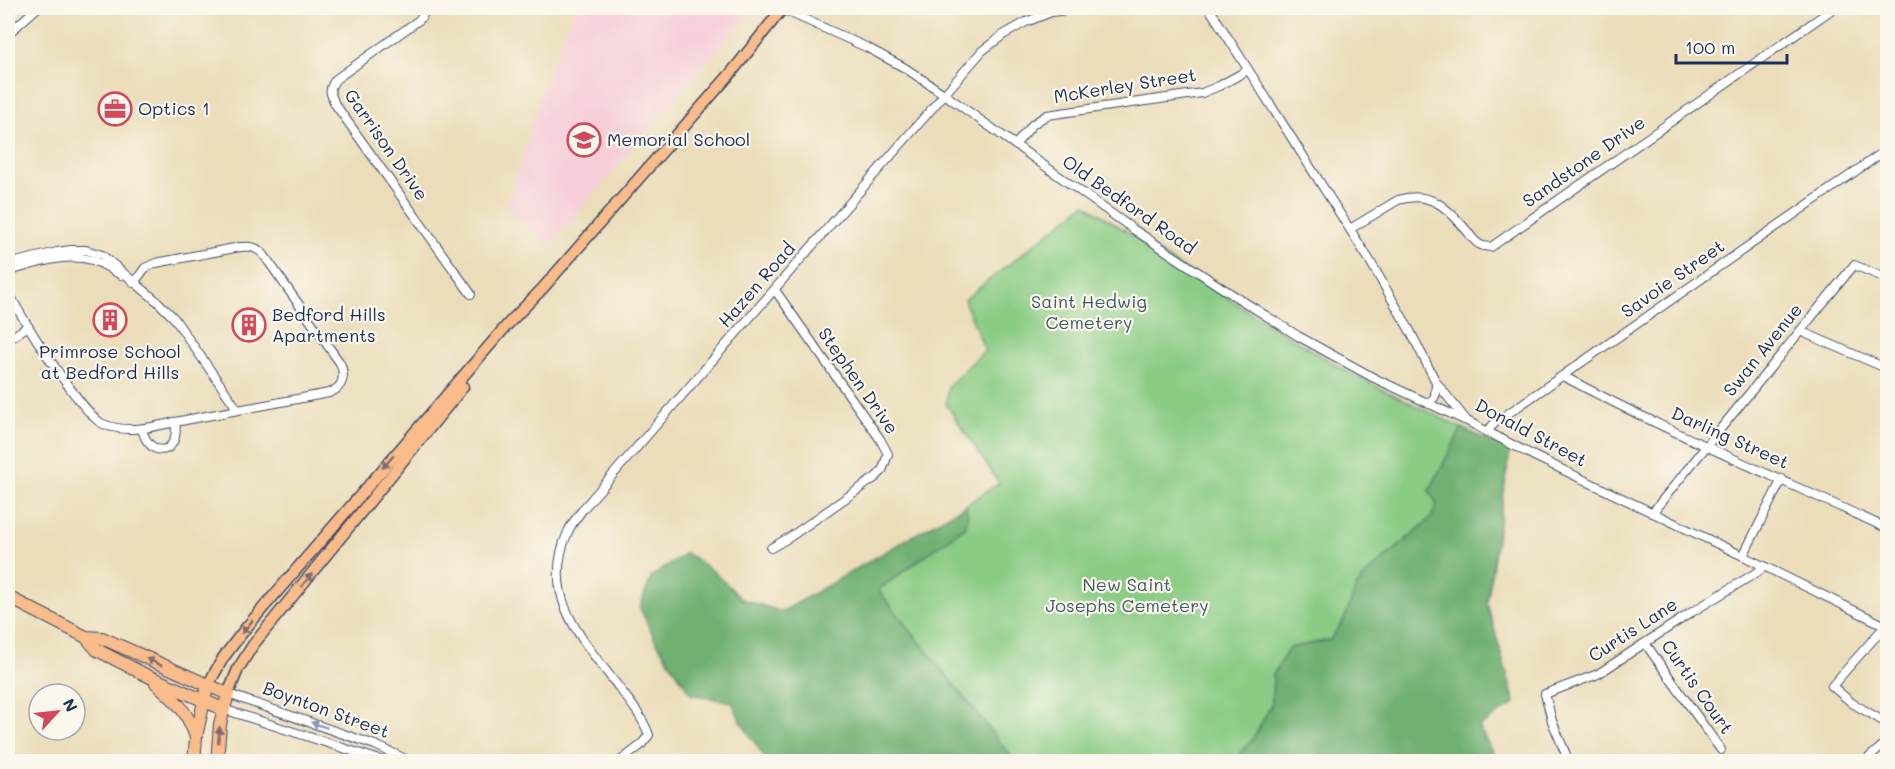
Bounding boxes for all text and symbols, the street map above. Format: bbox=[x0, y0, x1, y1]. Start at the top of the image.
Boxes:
scale bar bbox=[1676, 27, 1787, 65]
text: 100 m bbox=[1685, 35, 1735, 59]
street label: McKerley Street bbox=[1052, 62, 1198, 108]
street label: Garrison Drive bbox=[339, 84, 434, 205]
office icon: Optics 1 bbox=[97, 91, 133, 127]
place label: Optics 1 bbox=[138, 96, 210, 120]
street label: Sandstone Drive bbox=[1517, 110, 1650, 212]
school or university icon: Memorial School bbox=[566, 122, 602, 158]
place label: Memorial School bbox=[607, 127, 750, 151]
street label: Old Bedford Road bbox=[1058, 149, 1201, 259]
street label: Savoie Street bbox=[1616, 234, 1729, 323]
street label: Hazen Road bbox=[712, 237, 800, 332]
park label: Saint Hedwig Cemetery bbox=[1031, 289, 1147, 334]
street label: Swan Avenue bbox=[1717, 298, 1807, 401]
building icon: Primrose School at Bedford Hills bbox=[92, 302, 128, 338]
place label: Bedford Hills Apartments bbox=[272, 302, 386, 347]
building icon: Bedford Hills Apartments bbox=[231, 307, 267, 343]
street label: Stephen Drive bbox=[813, 322, 904, 438]
place label: Primrose School at Bedford Hills bbox=[39, 339, 181, 384]
street label: Donald Street bbox=[1471, 393, 1592, 472]
street label: Darling Street bbox=[1668, 400, 1793, 474]
one-way arrow bbox=[382, 454, 395, 469]
one-way arrow bbox=[300, 572, 313, 588]
park label: New Saint Josephs Cemetery bbox=[1045, 572, 1209, 617]
street label: Curtis Lane bbox=[1583, 591, 1682, 667]
one-way arrow bbox=[241, 619, 254, 634]
street label: Curtis Court bbox=[1656, 634, 1739, 738]
one-way arrow bbox=[145, 657, 163, 667]
street label: Boynton Street bbox=[260, 675, 393, 743]
north arrow bbox=[27, 682, 87, 742]
text: N bbox=[59, 695, 83, 715]
one-way arrow bbox=[310, 720, 328, 730]
one-way arrow bbox=[214, 725, 223, 744]

